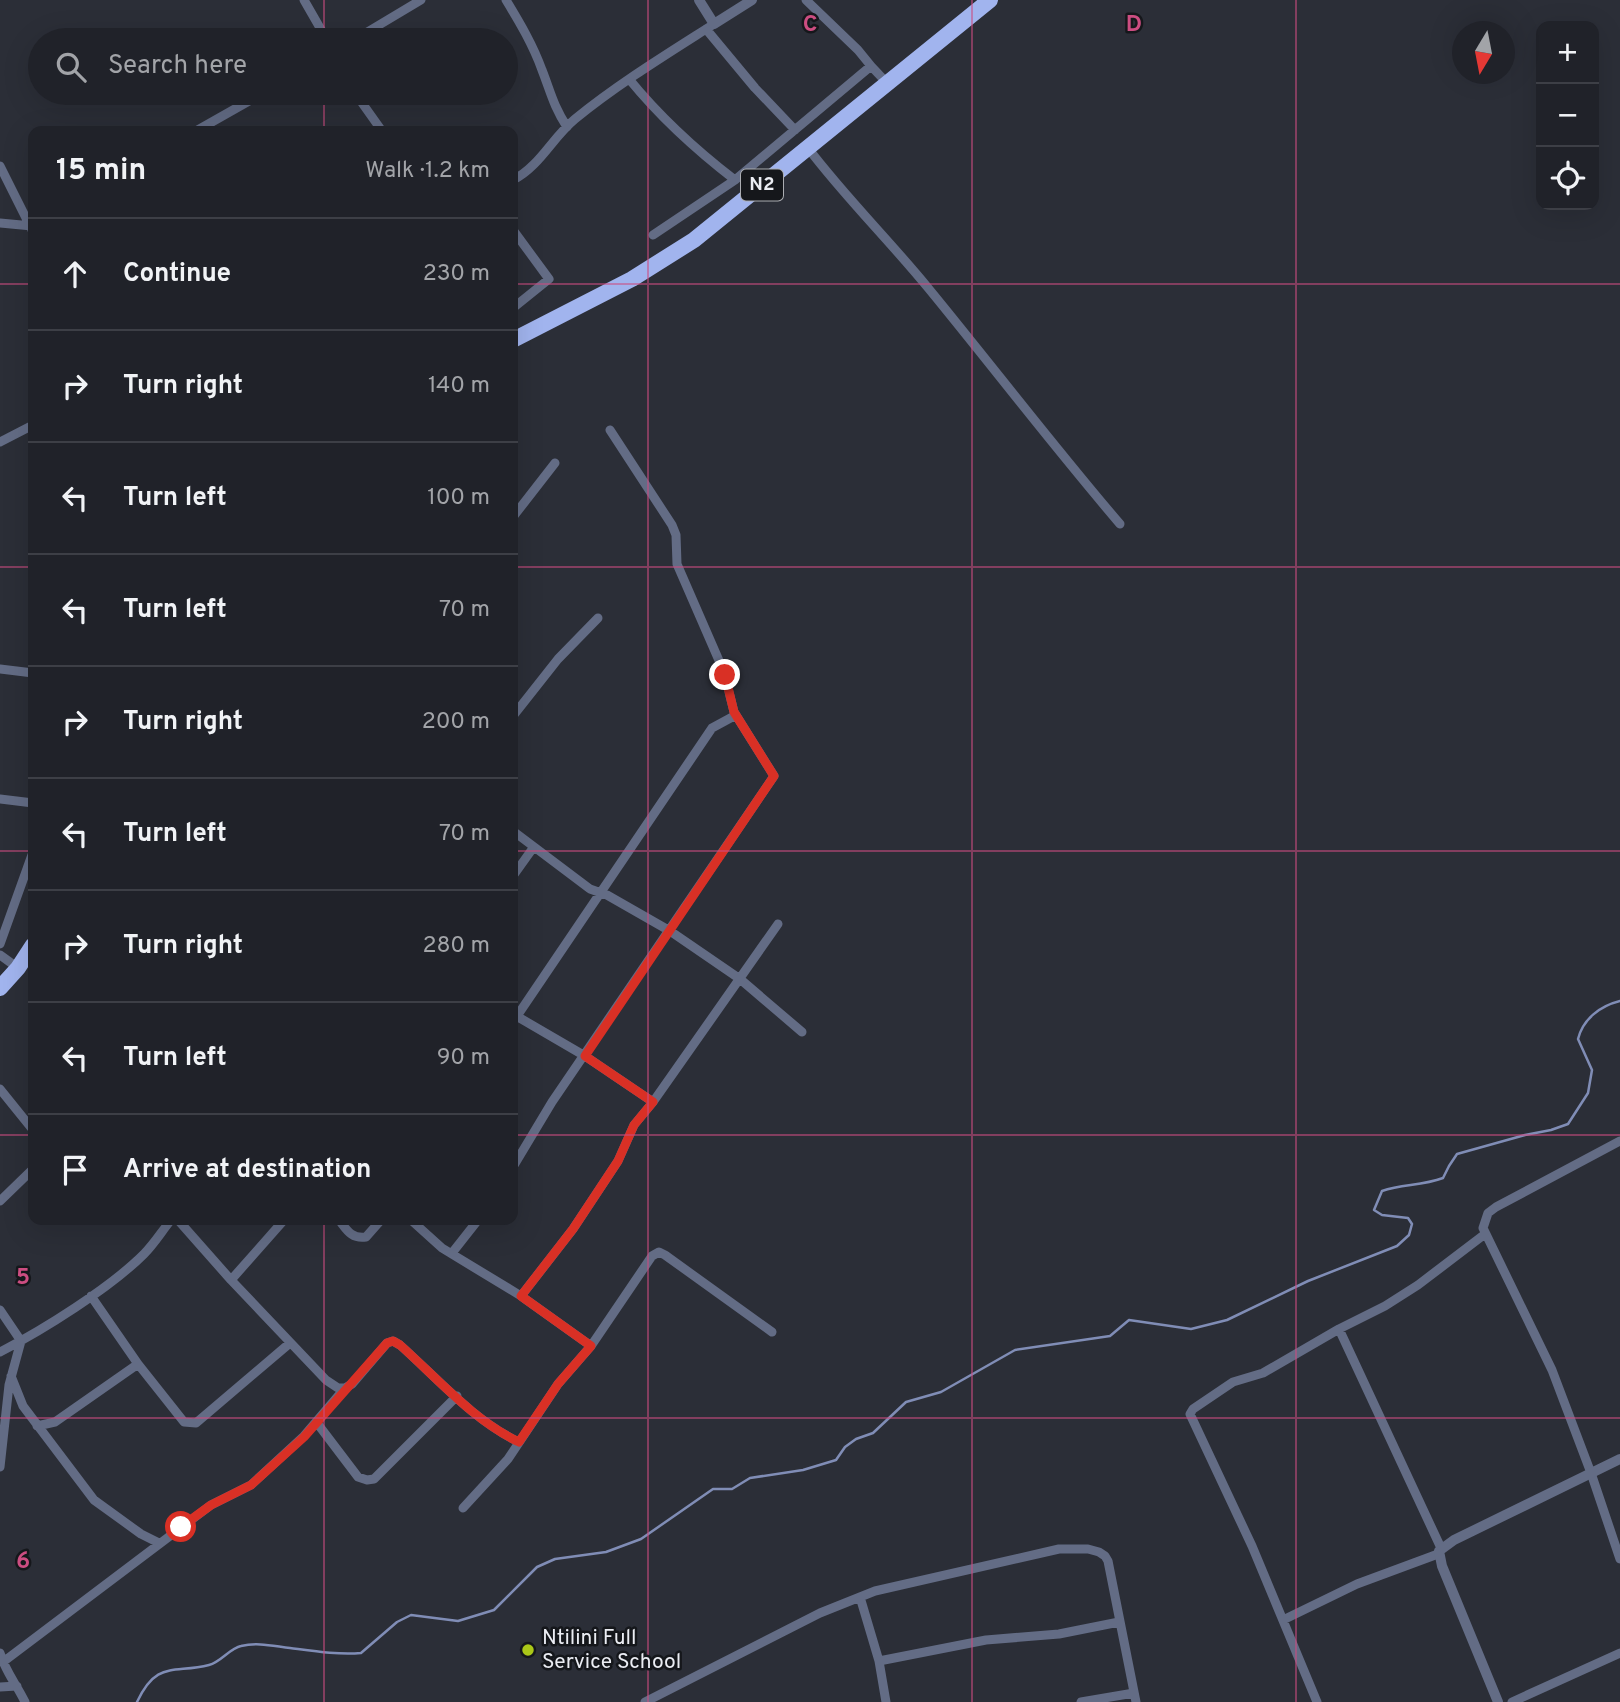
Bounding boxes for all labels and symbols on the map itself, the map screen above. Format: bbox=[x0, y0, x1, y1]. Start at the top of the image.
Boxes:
text: C bbox=[803, 11, 817, 40]
text: D bbox=[1126, 11, 1142, 40]
north arrow bbox=[1452, 21, 1515, 84]
road number: N2 bbox=[741, 169, 783, 200]
route end bbox=[709, 659, 740, 690]
text: 5 bbox=[16, 1264, 30, 1293]
route start bbox=[165, 1511, 196, 1542]
text: 6 bbox=[16, 1548, 30, 1577]
place label: Ntilini Full Service School bbox=[542, 1625, 681, 1676]
marker: Ntilini Full Service School bbox=[520, 1642, 536, 1658]

